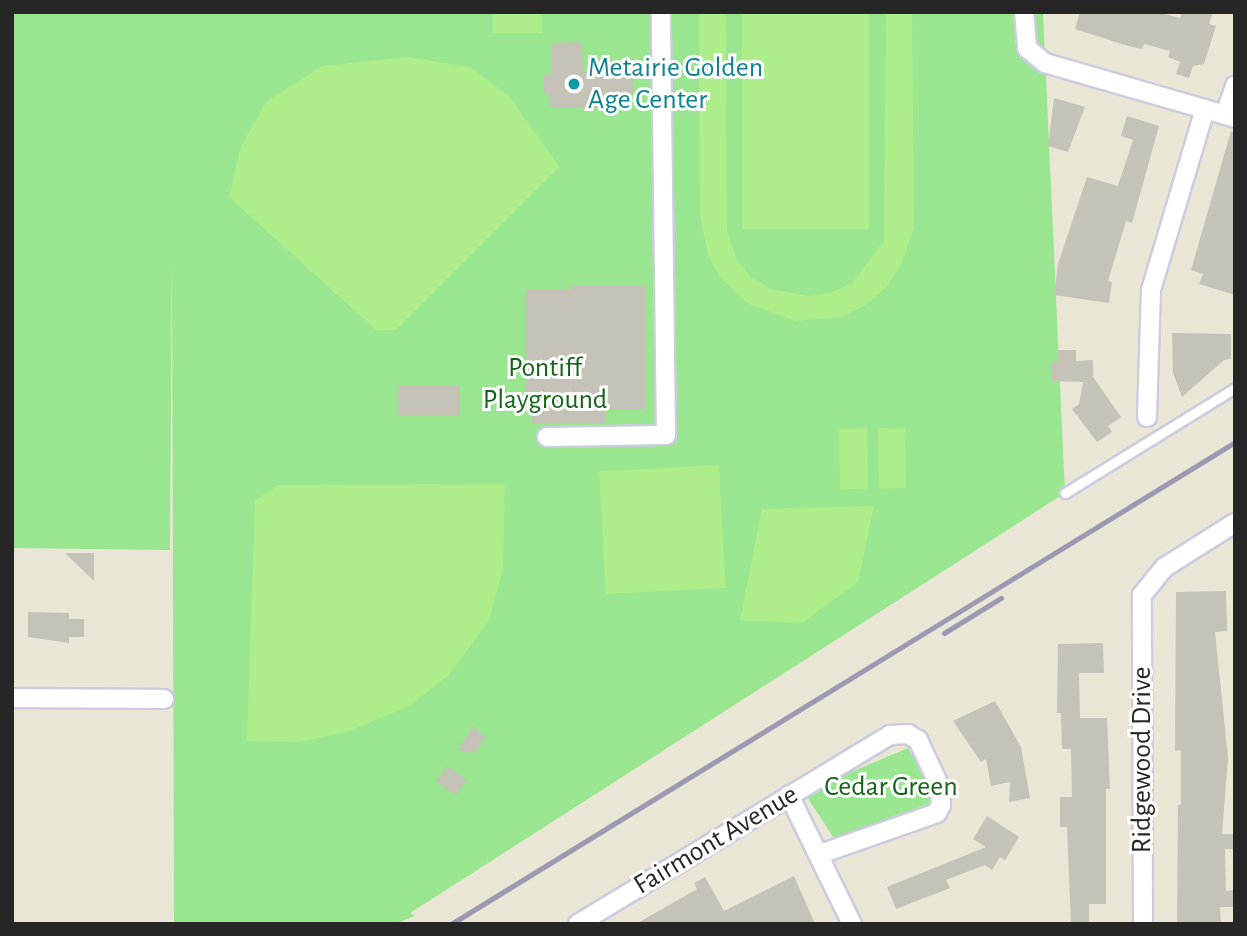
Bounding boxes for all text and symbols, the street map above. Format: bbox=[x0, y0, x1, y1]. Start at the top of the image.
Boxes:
place label: Metairie Golden Age Center bbox=[588, 51, 763, 117]
marker: Metairie Golden Age Center bbox=[566, 76, 582, 92]
park label: Pontiff Playground bbox=[483, 351, 607, 417]
street label: Ridgewood Drive bbox=[1125, 667, 1159, 853]
park label: Cedar Green bbox=[824, 770, 958, 804]
street label: Fairmont Avenue bbox=[628, 778, 804, 902]

